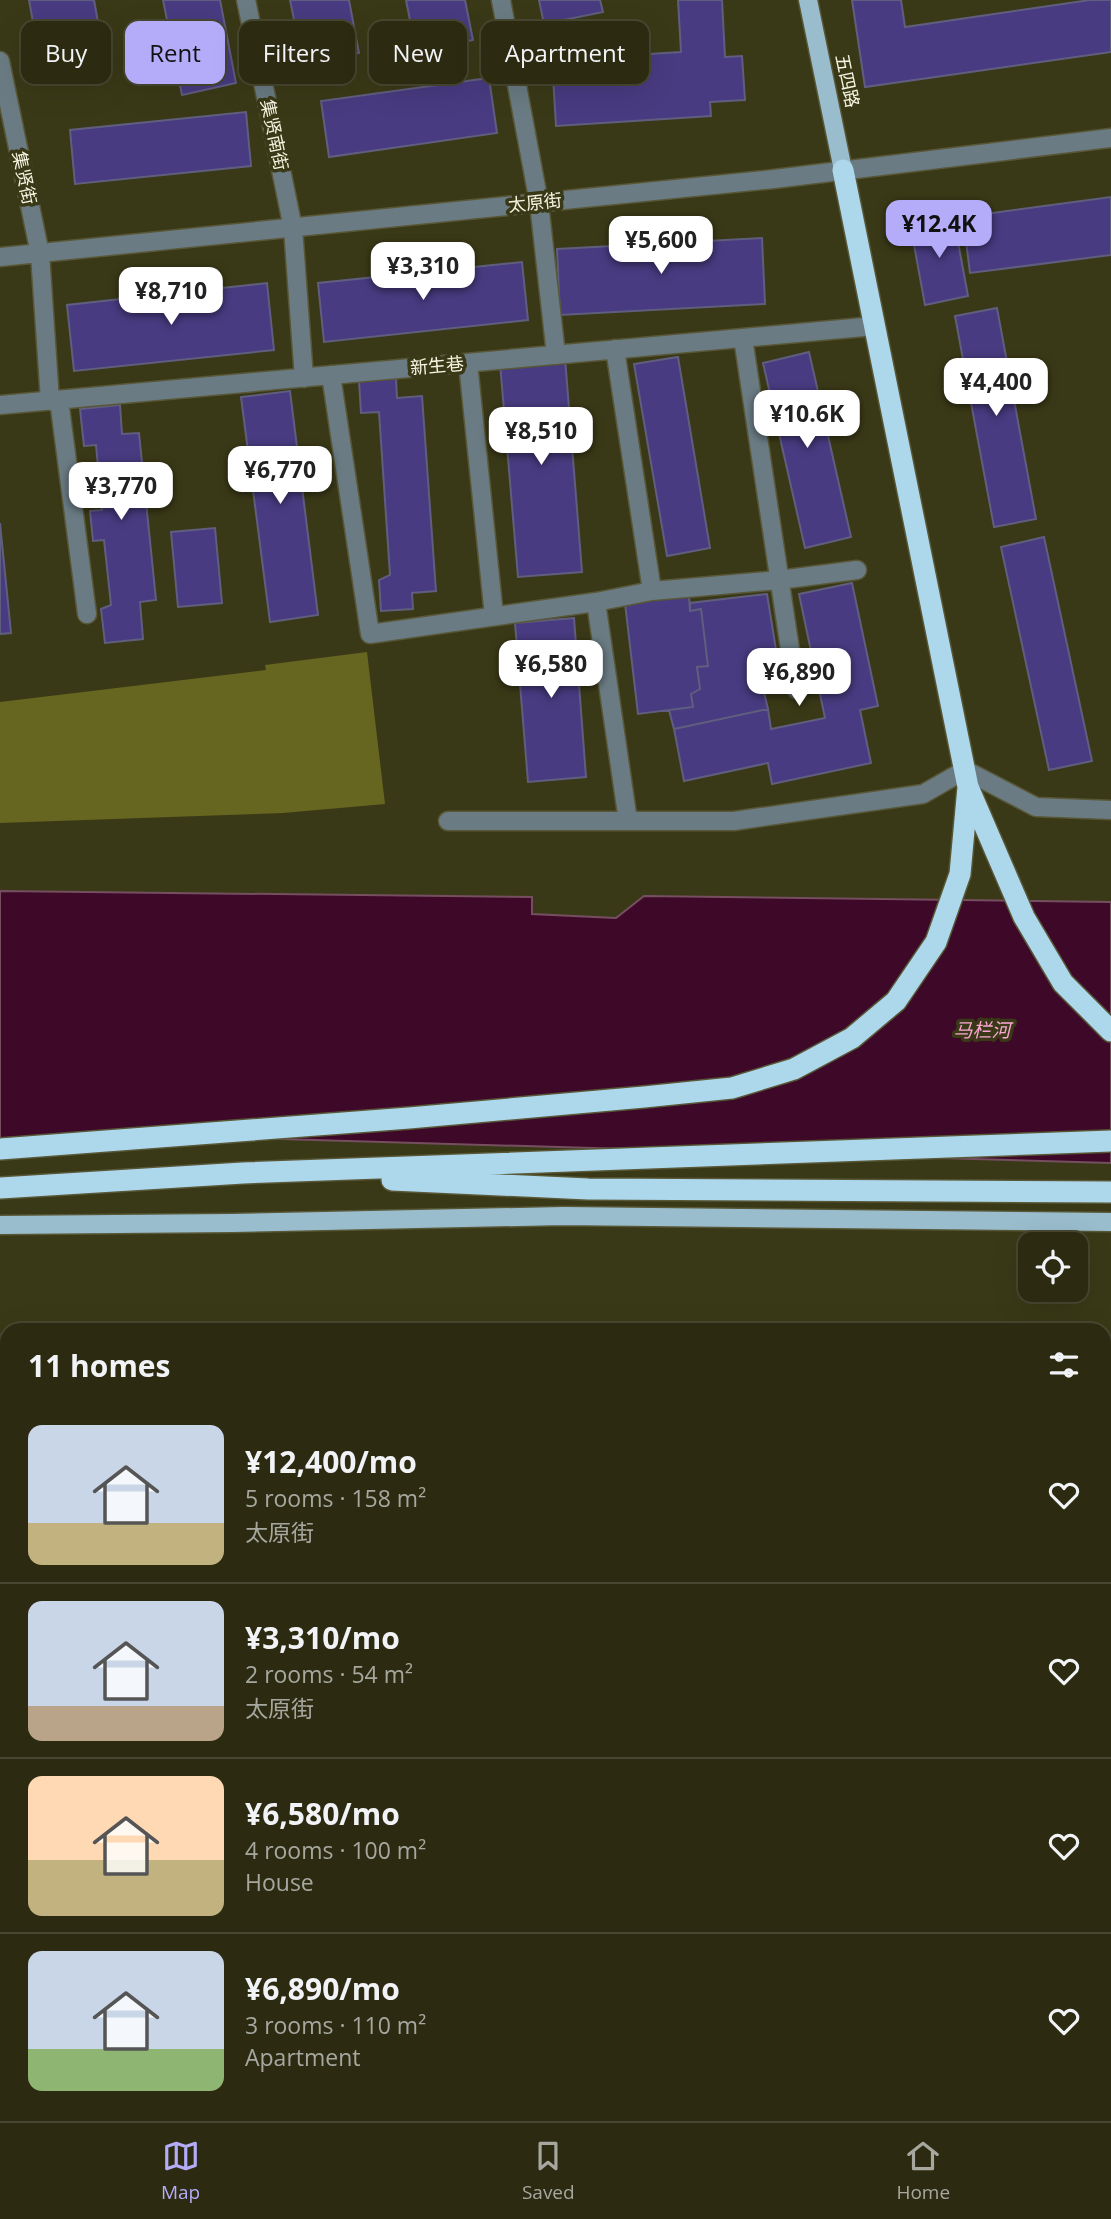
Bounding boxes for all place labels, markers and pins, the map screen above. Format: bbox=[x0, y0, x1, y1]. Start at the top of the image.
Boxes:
pin: ¥12.4K bbox=[882, 201, 996, 260]
pin: ¥5,600 bbox=[604, 216, 718, 276]
pin: ¥3,310 bbox=[366, 243, 480, 302]
pin: ¥8,710 bbox=[114, 268, 228, 327]
pin: ¥4,400 bbox=[939, 358, 1053, 418]
pin: ¥10.6K bbox=[750, 391, 864, 450]
pin: ¥8,510 bbox=[484, 407, 598, 467]
pin: ¥6,770 bbox=[223, 447, 337, 506]
pin: ¥3,770 bbox=[64, 462, 178, 522]
pin: ¥6,580 bbox=[494, 640, 608, 700]
pin: ¥6,890 bbox=[742, 648, 856, 708]

